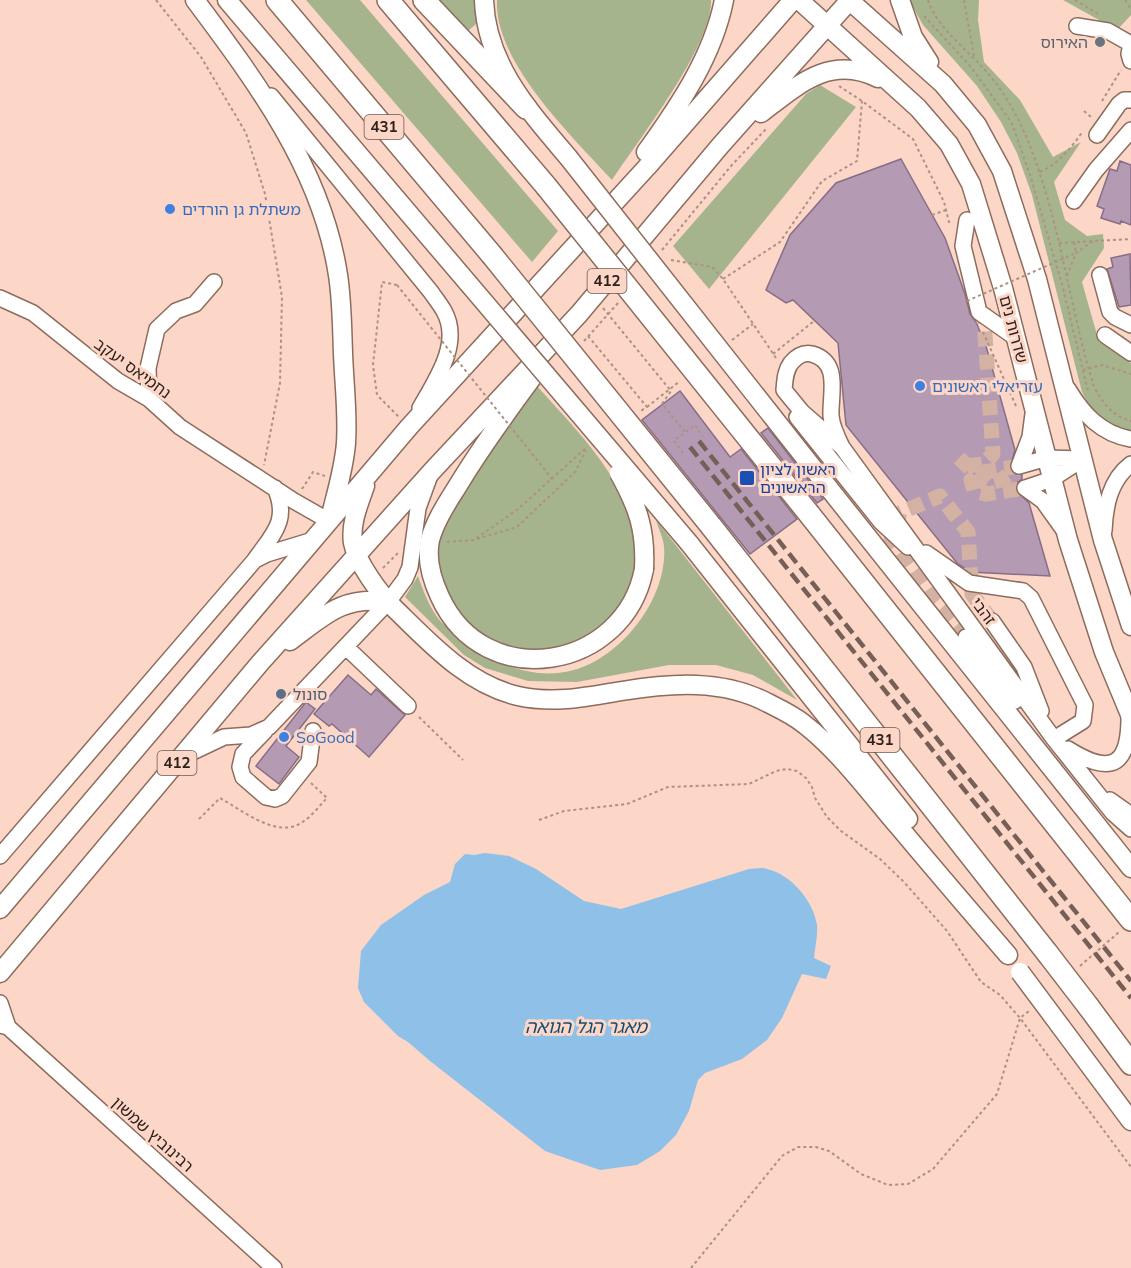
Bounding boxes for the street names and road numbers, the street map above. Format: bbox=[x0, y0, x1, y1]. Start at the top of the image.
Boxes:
road number: 431 bbox=[364, 115, 404, 139]
road number: 412 bbox=[588, 269, 626, 293]
street label: שדרות נים bbox=[995, 293, 1033, 365]
street label: נחמיאס יעקב bbox=[91, 333, 175, 403]
street label: זהבי bbox=[967, 593, 1001, 629]
road number: 431 bbox=[860, 728, 900, 752]
road number: 412 bbox=[158, 751, 196, 775]
street label: רבינוביץ שמשון bbox=[108, 1092, 198, 1176]

